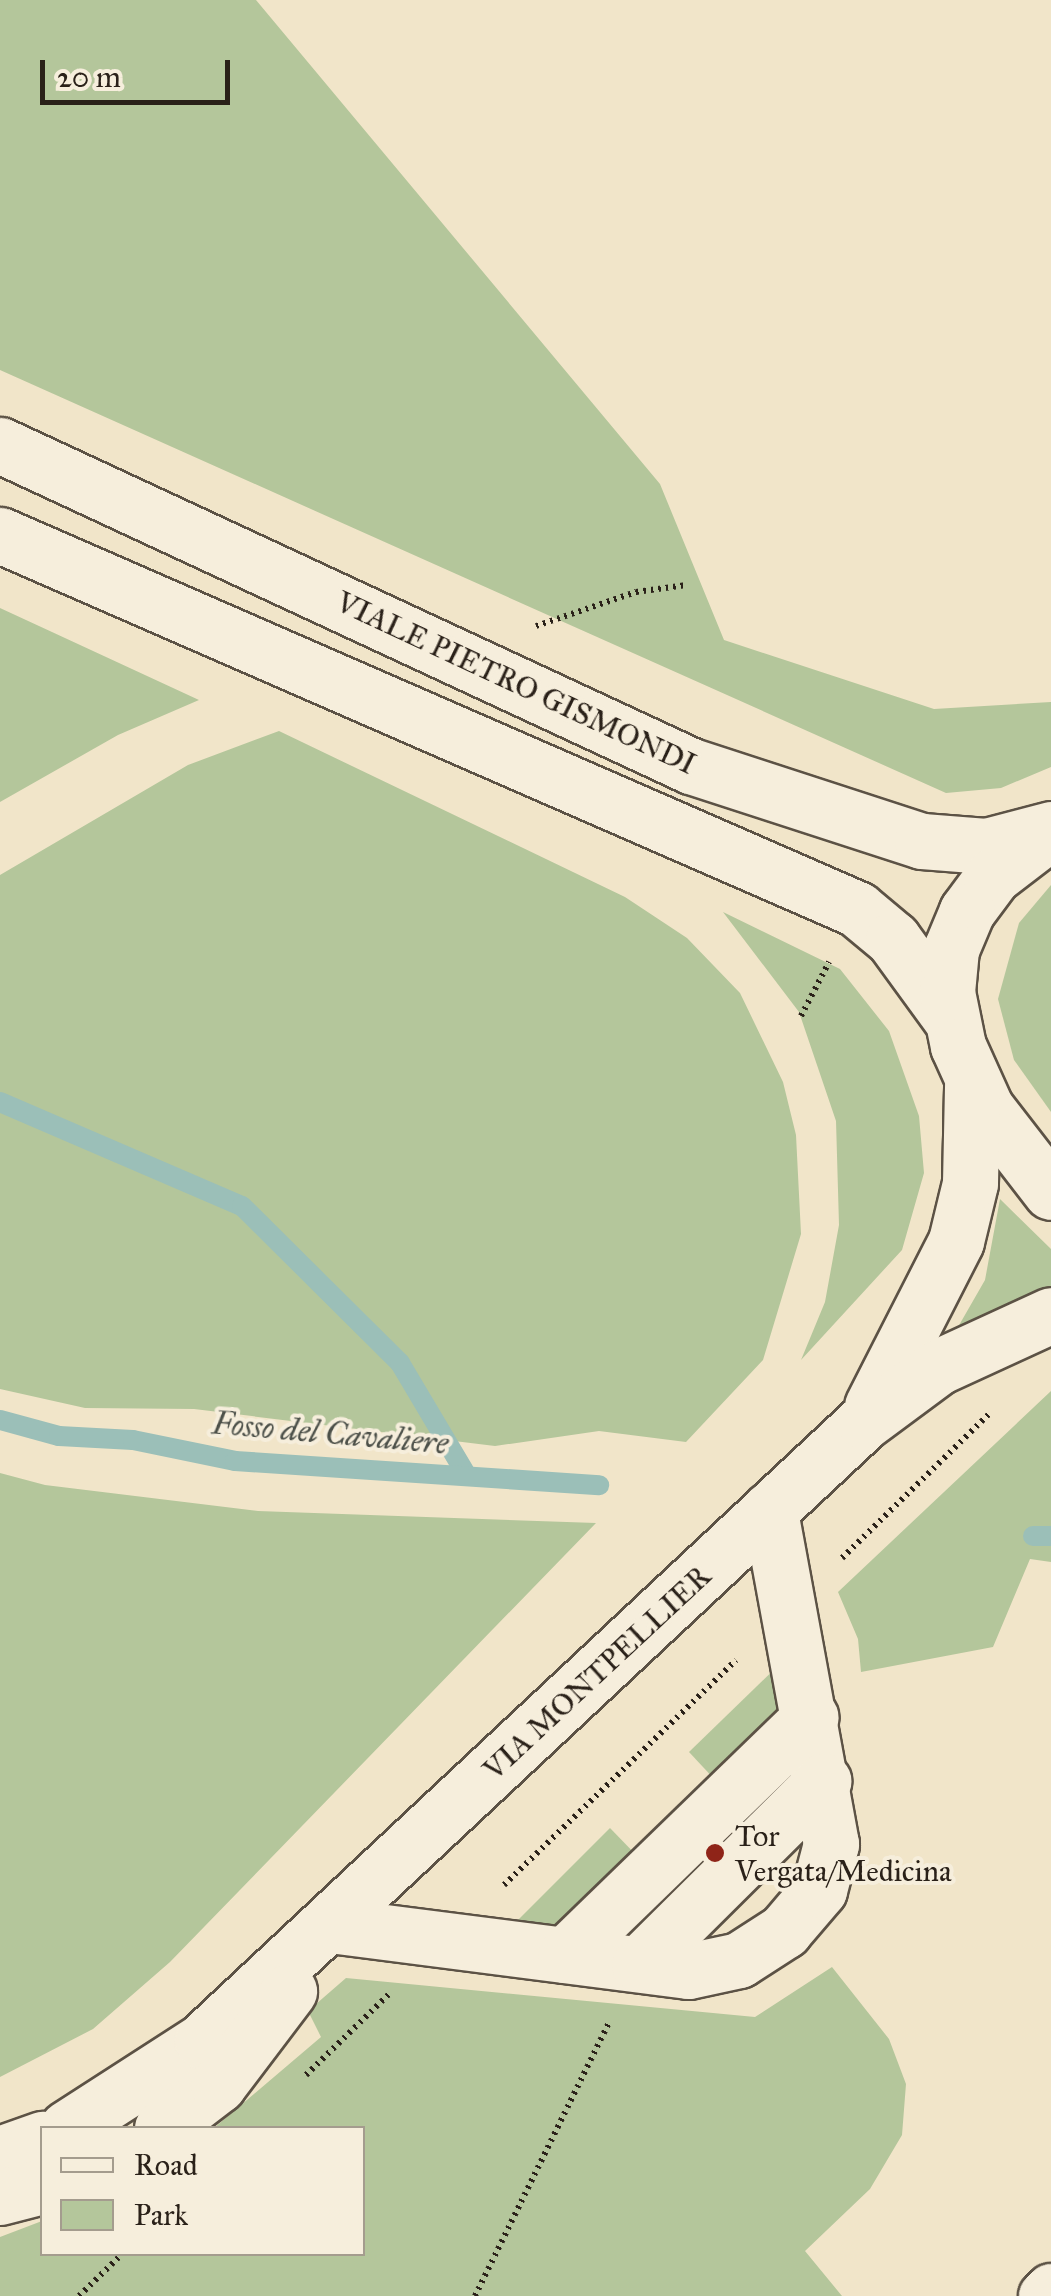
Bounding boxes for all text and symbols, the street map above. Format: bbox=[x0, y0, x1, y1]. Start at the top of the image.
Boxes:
scale bar bbox=[45, 40, 235, 102]
text: 20 m bbox=[57, 59, 121, 95]
street label: VIALE PIETRO GISMONDI bbox=[331, 584, 701, 782]
water label: Fosso del Cavaliere bbox=[210, 1405, 450, 1463]
street label: VIA MONTPELLIER bbox=[476, 1558, 718, 1788]
place label: Tor Vergata/Medicina bbox=[735, 1818, 952, 1888]
marker: Tor Vergata/Medicina bbox=[704, 1842, 726, 1864]
legend bbox=[40, 2126, 365, 2256]
text: Road bbox=[134, 2147, 198, 2183]
text: Park bbox=[134, 2197, 188, 2233]

